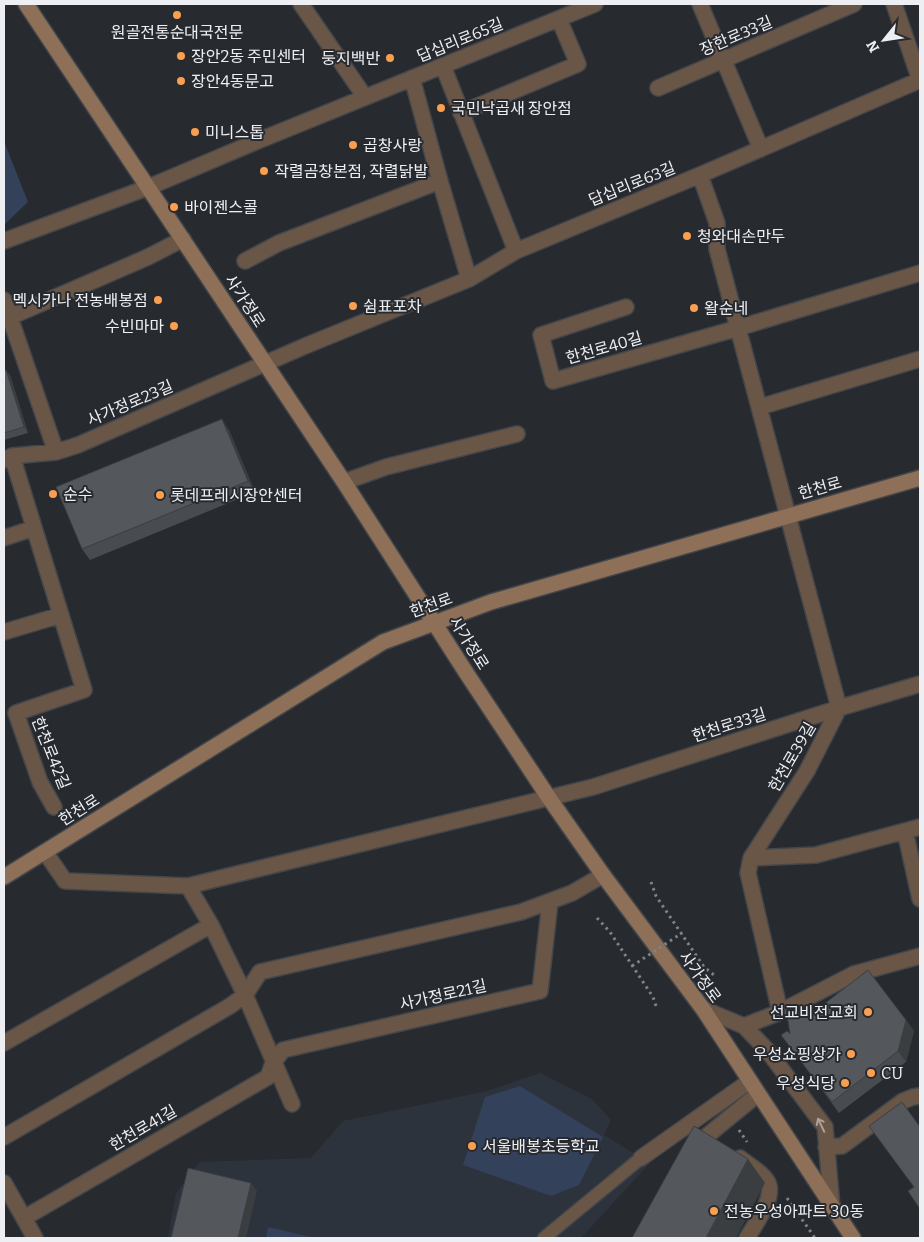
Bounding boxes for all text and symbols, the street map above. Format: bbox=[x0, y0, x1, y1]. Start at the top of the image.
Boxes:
marker: 원골전통순대국전문 bbox=[171, 9, 183, 21]
street label: 장한로33길 bbox=[697, 12, 775, 60]
street label: 답십리로65길 bbox=[414, 14, 506, 66]
north arrow bbox=[859, 15, 909, 65]
place label: 원골전통순대국전문 bbox=[111, 23, 244, 42]
text: N bbox=[863, 37, 883, 55]
place label: 장안2동 주민센터 bbox=[191, 47, 306, 66]
place label: 둥지백반 bbox=[321, 49, 380, 68]
marker: 장안2동 주민센터 bbox=[175, 50, 187, 62]
marker: 둥지백반 bbox=[384, 52, 396, 64]
place label: 장안4동문고 bbox=[191, 72, 274, 91]
marker: 장안4동문고 bbox=[175, 75, 187, 87]
place label: 국민낙곱새 장안점 bbox=[451, 99, 572, 118]
marker: 국민낙곱새 장안점 bbox=[435, 102, 447, 114]
place label: 미니스톱 bbox=[205, 123, 264, 142]
marker: 미니스톱 bbox=[189, 126, 201, 138]
place label: 곱창사랑 bbox=[363, 136, 422, 155]
marker: 곱창사랑 bbox=[347, 139, 359, 151]
street label: 답십리로63길 bbox=[586, 158, 678, 210]
place label: 작렬곰창본점, 작렬닭발 bbox=[274, 162, 428, 181]
marker: 작렬곰창본점, 작렬닭발 bbox=[258, 165, 270, 177]
place label: 바이젠스콜 bbox=[184, 198, 258, 217]
marker: 바이젠스콜 bbox=[168, 201, 180, 213]
place label: 청와대손만두 bbox=[697, 227, 785, 246]
marker: 청와대손만두 bbox=[681, 230, 693, 242]
street label: 사가정로 bbox=[221, 271, 269, 331]
place label: 멕시카나 전농배봉점 bbox=[12, 291, 148, 310]
marker: 멕시카나 전농배봉점 bbox=[152, 294, 164, 306]
place label: 쉼표포차 bbox=[363, 297, 422, 316]
place label: 왈순네 bbox=[704, 299, 748, 318]
marker: 쉼표포차 bbox=[347, 300, 359, 312]
marker: 왈순네 bbox=[688, 302, 700, 314]
place label: 수빈마마 bbox=[105, 317, 164, 336]
marker: 수빈마마 bbox=[168, 320, 180, 332]
street label: 한천로40길 bbox=[564, 328, 644, 368]
street label: 사가정로23길 bbox=[84, 376, 176, 430]
street label: 한천로 bbox=[796, 473, 844, 503]
place label: 순수 bbox=[63, 485, 92, 504]
place label: 롯데프레시장안센터 bbox=[170, 486, 302, 505]
marker: 순수 bbox=[47, 488, 59, 500]
marker: 롯데프레시장안센터 bbox=[154, 489, 166, 501]
street label: 한천로 bbox=[407, 588, 455, 621]
street label: 사가정로 bbox=[445, 613, 493, 673]
street label: 한천로33길 bbox=[690, 704, 768, 746]
street label: 한천로42길 bbox=[28, 714, 74, 792]
street label: 한천로39길 bbox=[764, 719, 820, 795]
street label: 한천로 bbox=[55, 790, 103, 830]
street label: 사가정로 bbox=[675, 948, 725, 1007]
street label: 사가정로21길 bbox=[398, 976, 488, 1014]
place label: 선교비전교회 bbox=[770, 1003, 858, 1022]
marker: 선교비전교회 bbox=[862, 1006, 874, 1018]
place label: 우성쇼핑상가 bbox=[753, 1045, 841, 1064]
marker: 우성쇼핑상가 bbox=[845, 1048, 857, 1060]
place label: CU bbox=[881, 1064, 903, 1083]
marker: CU bbox=[865, 1067, 877, 1079]
place label: 우성식당 bbox=[776, 1074, 835, 1093]
marker: 우성식당 bbox=[839, 1077, 851, 1089]
street label: 한천로41길 bbox=[106, 1101, 180, 1155]
one-way arrow bbox=[816, 1117, 826, 1132]
place label: 서울배봉초등학교 bbox=[482, 1137, 600, 1156]
marker: 서울배봉초등학교 bbox=[466, 1140, 478, 1152]
place label: 전농우성아파트 30동 bbox=[724, 1202, 865, 1221]
marker: 전농우성아파트 30동 bbox=[708, 1205, 720, 1217]

